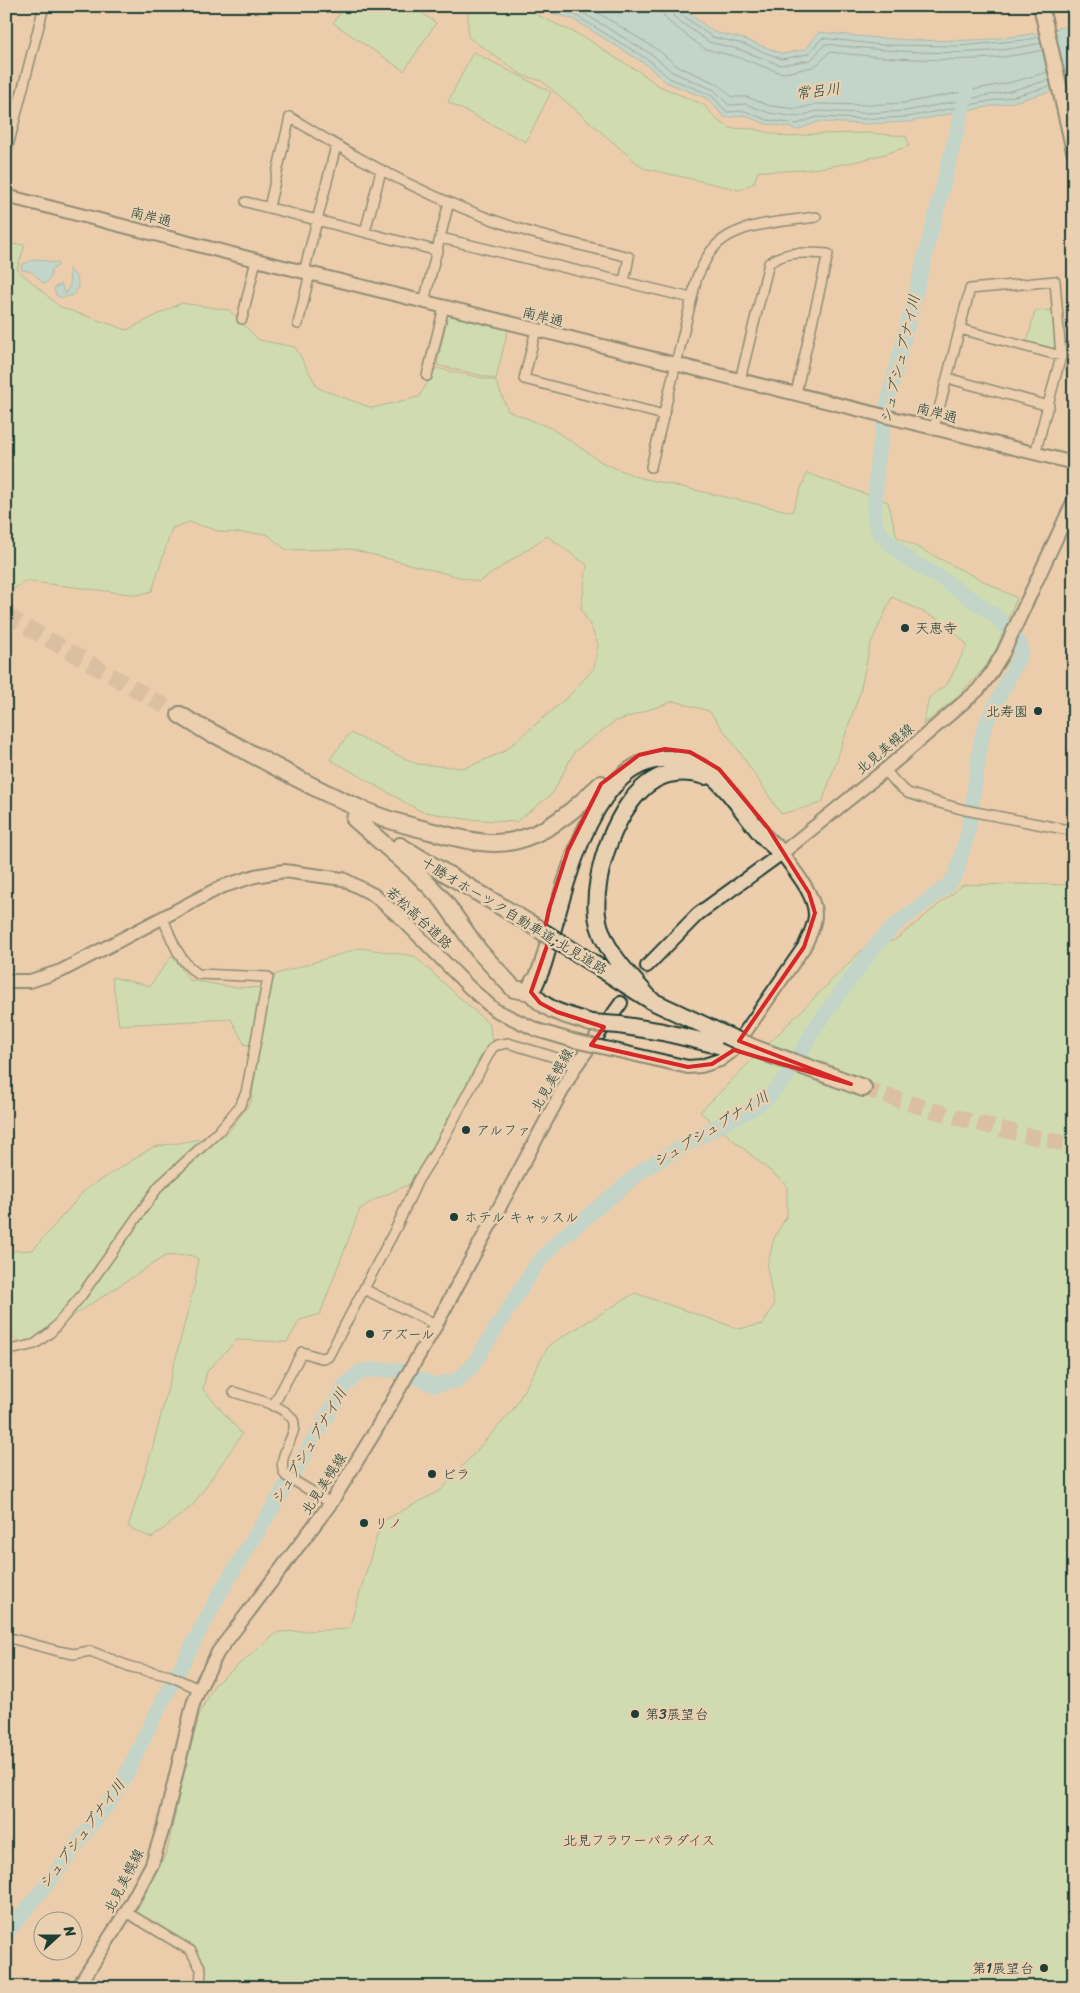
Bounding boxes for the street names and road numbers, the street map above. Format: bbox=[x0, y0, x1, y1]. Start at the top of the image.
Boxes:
street label: 南岸通 bbox=[128, 200, 174, 234]
street label: 南岸通 bbox=[520, 300, 566, 334]
street label: 南岸通 bbox=[913, 395, 961, 431]
street label: 北見美幌線 bbox=[850, 717, 920, 781]
street label: 十勝オホーツク自動車道;北見道路 bbox=[416, 850, 612, 982]
street label: 若松高台道路 bbox=[380, 880, 458, 956]
street label: 北見美幌線 bbox=[524, 1043, 580, 1117]
street label: 北見美幌線 bbox=[294, 1448, 354, 1520]
street label: 北見美幌線 bbox=[97, 1844, 151, 1918]

